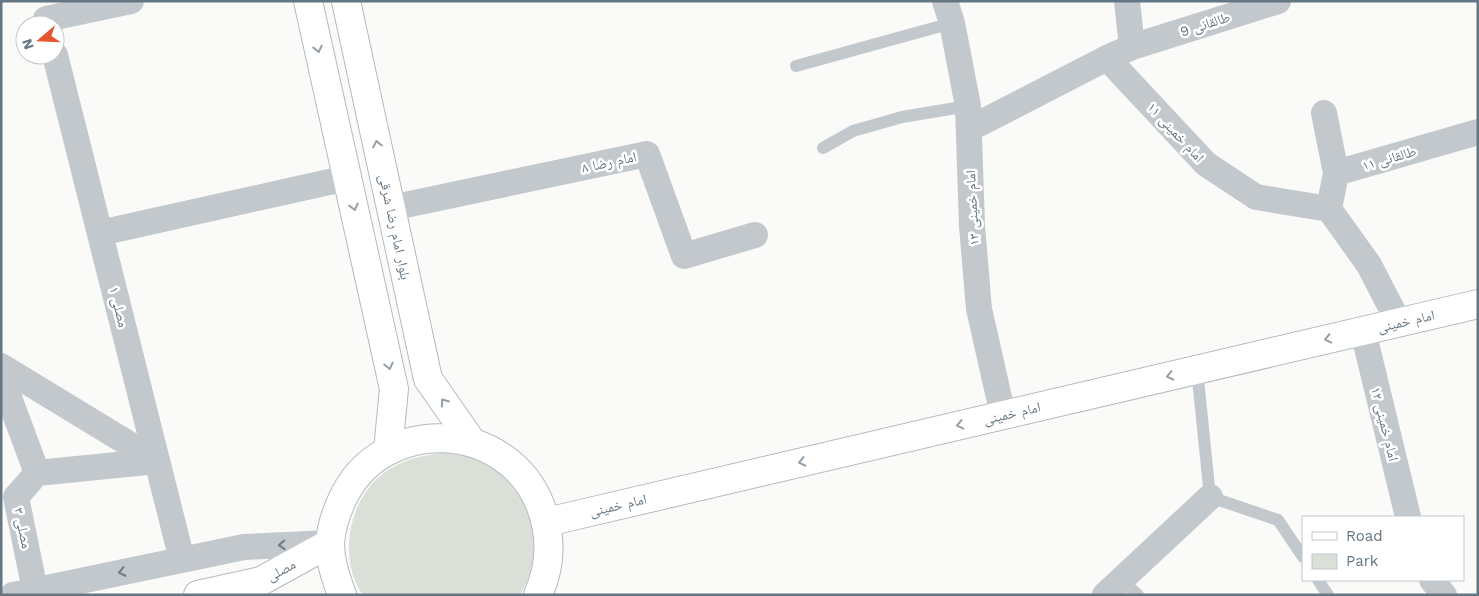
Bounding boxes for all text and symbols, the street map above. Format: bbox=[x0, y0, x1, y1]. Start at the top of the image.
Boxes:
street label: طالقانی 9 bbox=[1178, 8, 1232, 41]
north arrow bbox=[15, 15, 65, 65]
text: N bbox=[18, 37, 37, 52]
one-way arrow bbox=[312, 44, 323, 53]
street label: امام خمینی ۱۱ bbox=[1143, 99, 1208, 166]
one-way arrow bbox=[372, 140, 383, 149]
street label: طالقانی ۱۱ bbox=[1360, 143, 1418, 174]
street label: امام رضا ۸ bbox=[580, 148, 638, 178]
street label: امام خمینی ۱۳ bbox=[962, 170, 984, 246]
street label: بلوار امام رضا شرقی bbox=[374, 173, 414, 282]
one-way arrow bbox=[348, 203, 359, 212]
street label: مصلی ۱ bbox=[105, 285, 132, 329]
street label: امام خمینی bbox=[1376, 307, 1437, 337]
one-way arrow bbox=[1324, 333, 1332, 344]
one-way arrow bbox=[383, 362, 394, 370]
one-way arrow bbox=[1165, 370, 1174, 381]
street label: امام خمینی ۱۲ bbox=[1366, 385, 1402, 463]
one-way arrow bbox=[441, 398, 450, 407]
street label: امام خمینی bbox=[982, 399, 1043, 429]
one-way arrow bbox=[956, 419, 965, 430]
one-way arrow bbox=[798, 456, 807, 467]
street label: امام خمینی bbox=[588, 491, 649, 521]
street label: مصلی ۳ bbox=[10, 506, 35, 550]
legend bbox=[1302, 516, 1464, 581]
text: Road bbox=[1346, 527, 1383, 545]
one-way arrow bbox=[277, 540, 285, 550]
text: Park bbox=[1346, 552, 1379, 570]
street label: مصلی bbox=[264, 556, 299, 585]
one-way arrow bbox=[117, 566, 126, 577]

